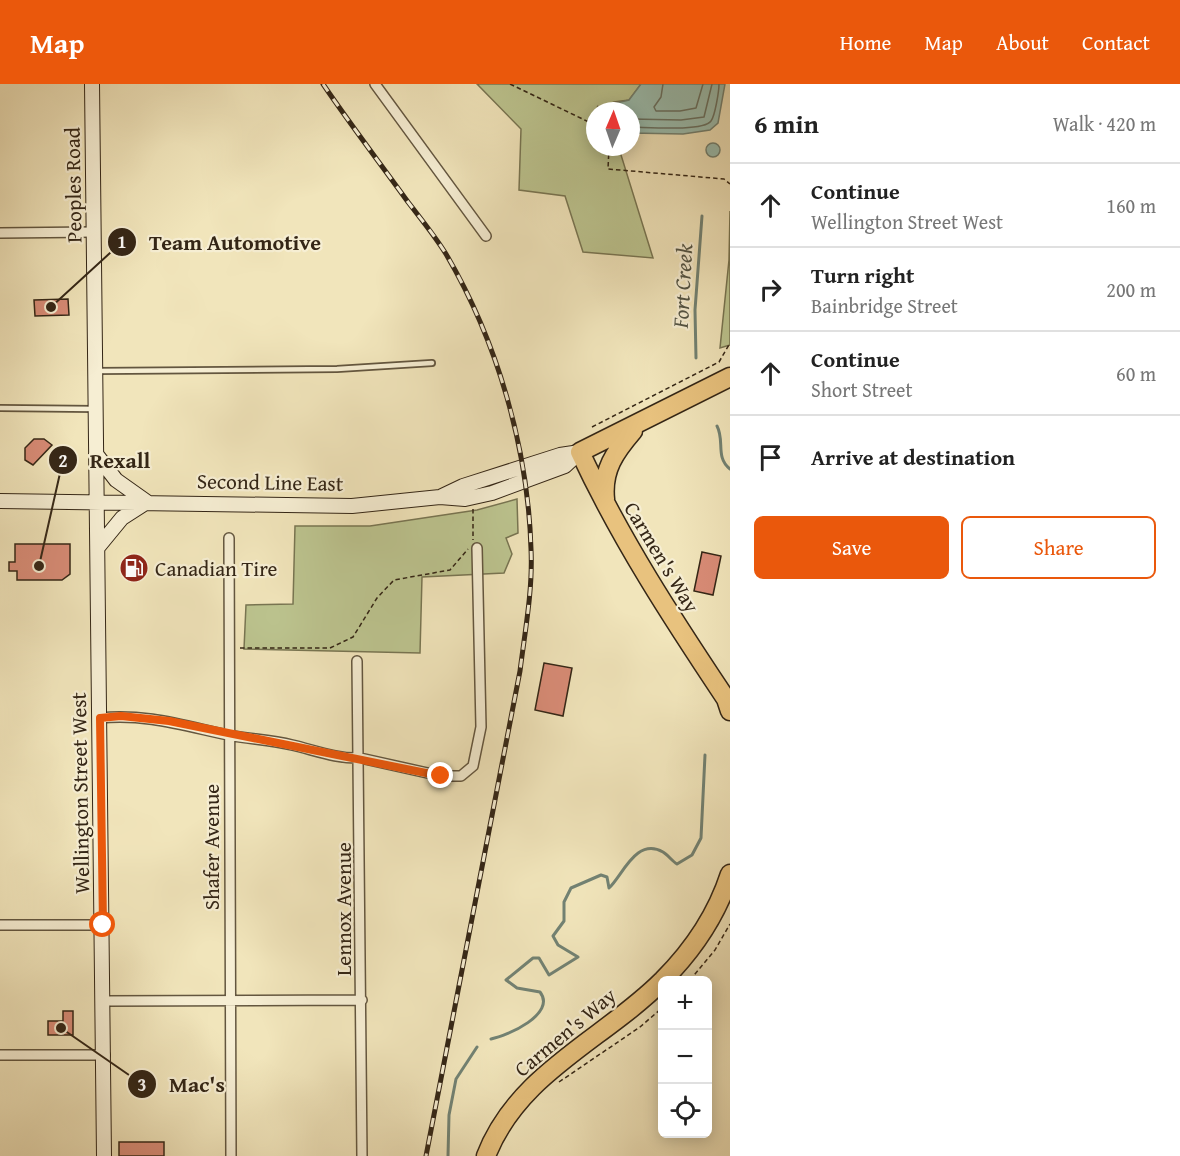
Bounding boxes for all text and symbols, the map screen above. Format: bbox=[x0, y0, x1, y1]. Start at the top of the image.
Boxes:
text: Map bbox=[30, 22, 84, 63]
text: Home bbox=[840, 27, 891, 58]
text: Map bbox=[924, 27, 963, 58]
text: About bbox=[996, 27, 1049, 58]
text: Contact bbox=[1082, 27, 1150, 58]
north arrow bbox=[586, 102, 640, 156]
text: 6 min bbox=[754, 104, 819, 143]
text: Walk · 420 m bbox=[1053, 109, 1156, 138]
street label: Peoples Road bbox=[56, 126, 90, 243]
text: Continue bbox=[811, 175, 900, 207]
icon: ahead bbox=[754, 189, 787, 222]
text: 160 m bbox=[1106, 191, 1156, 220]
text: Wellington Street West bbox=[811, 207, 1003, 236]
callout: Team Automotive bbox=[107, 222, 333, 262]
text: Team Automotive bbox=[149, 226, 321, 258]
text: 1 bbox=[117, 228, 127, 255]
water label: Fort Creek bbox=[664, 242, 700, 330]
text: Turn right bbox=[811, 259, 914, 291]
icon: right bbox=[754, 273, 787, 306]
text: 200 m bbox=[1106, 275, 1156, 304]
text: Bainbridge Street bbox=[811, 291, 958, 320]
text: Continue bbox=[811, 343, 900, 375]
icon: ahead bbox=[754, 357, 787, 390]
text: 60 m bbox=[1116, 359, 1156, 388]
text: Short Street bbox=[811, 375, 913, 404]
callout: Rexall bbox=[48, 440, 163, 480]
icon: arrive bbox=[754, 441, 787, 474]
text: Arrive at destination bbox=[811, 441, 1015, 473]
text: Rexall bbox=[90, 444, 150, 476]
text: 2 bbox=[58, 447, 68, 474]
street label: Second Line East bbox=[197, 465, 344, 499]
street label: Carmen's Way bbox=[617, 496, 708, 619]
button: Save bbox=[754, 516, 949, 579]
button: Share bbox=[961, 516, 1156, 579]
fuel station icon: Canadian Tire bbox=[118, 552, 150, 584]
place label: Canadian Tire bbox=[155, 553, 278, 584]
street label: Wellington Street West bbox=[63, 691, 97, 894]
route end bbox=[427, 762, 453, 788]
street label: Shafer Avenue bbox=[196, 784, 227, 910]
street label: Lennox Avenue bbox=[328, 842, 359, 976]
route start bbox=[89, 911, 115, 937]
map controls bbox=[658, 976, 712, 1138]
button: + bbox=[658, 976, 712, 1030]
street label: Carmen's Way bbox=[507, 980, 623, 1084]
button: − bbox=[658, 1030, 712, 1084]
callout: Mac's bbox=[127, 1064, 237, 1104]
text: Mac's bbox=[169, 1068, 225, 1100]
text: 3 bbox=[137, 1071, 147, 1098]
button: locate bbox=[658, 1084, 712, 1138]

